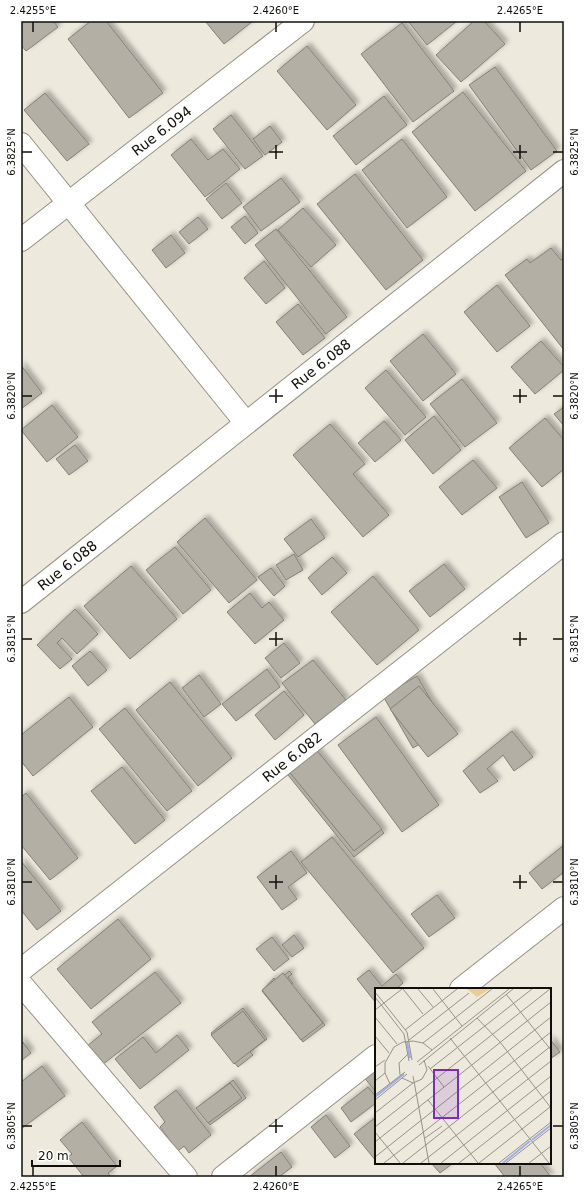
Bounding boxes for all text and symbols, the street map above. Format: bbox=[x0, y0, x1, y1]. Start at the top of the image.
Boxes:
text: 2.4255°E bbox=[10, 5, 56, 16]
text: 2.4260°E bbox=[253, 5, 299, 16]
text: 2.4265°E bbox=[497, 5, 543, 16]
street label: Rue 6.094 bbox=[129, 103, 195, 159]
text: 6.3825°N bbox=[6, 128, 17, 176]
text: 6.3825°N bbox=[569, 128, 580, 176]
street label: Rue 6.088 bbox=[288, 335, 354, 392]
text: 6.3820°N bbox=[6, 372, 17, 420]
text: 6.3820°N bbox=[569, 372, 580, 420]
street label: Rue 6.088 bbox=[34, 537, 100, 594]
text: 6.3815°N bbox=[6, 615, 17, 663]
text: 6.3815°N bbox=[569, 615, 580, 663]
street label: Rue 6.082 bbox=[259, 728, 325, 785]
text: 6.3810°N bbox=[6, 858, 17, 906]
text: 6.3810°N bbox=[569, 858, 580, 906]
inset map bbox=[375, 988, 551, 1164]
text: 6.3805°N bbox=[6, 1102, 17, 1150]
text: 6.3805°N bbox=[569, 1102, 580, 1150]
scale bar bbox=[32, 1142, 120, 1168]
text: 20 m bbox=[38, 1149, 69, 1163]
text: 2.4255°E bbox=[10, 1181, 56, 1192]
text: 2.4260°E bbox=[253, 1181, 299, 1192]
text: 2.4265°E bbox=[497, 1181, 543, 1192]

